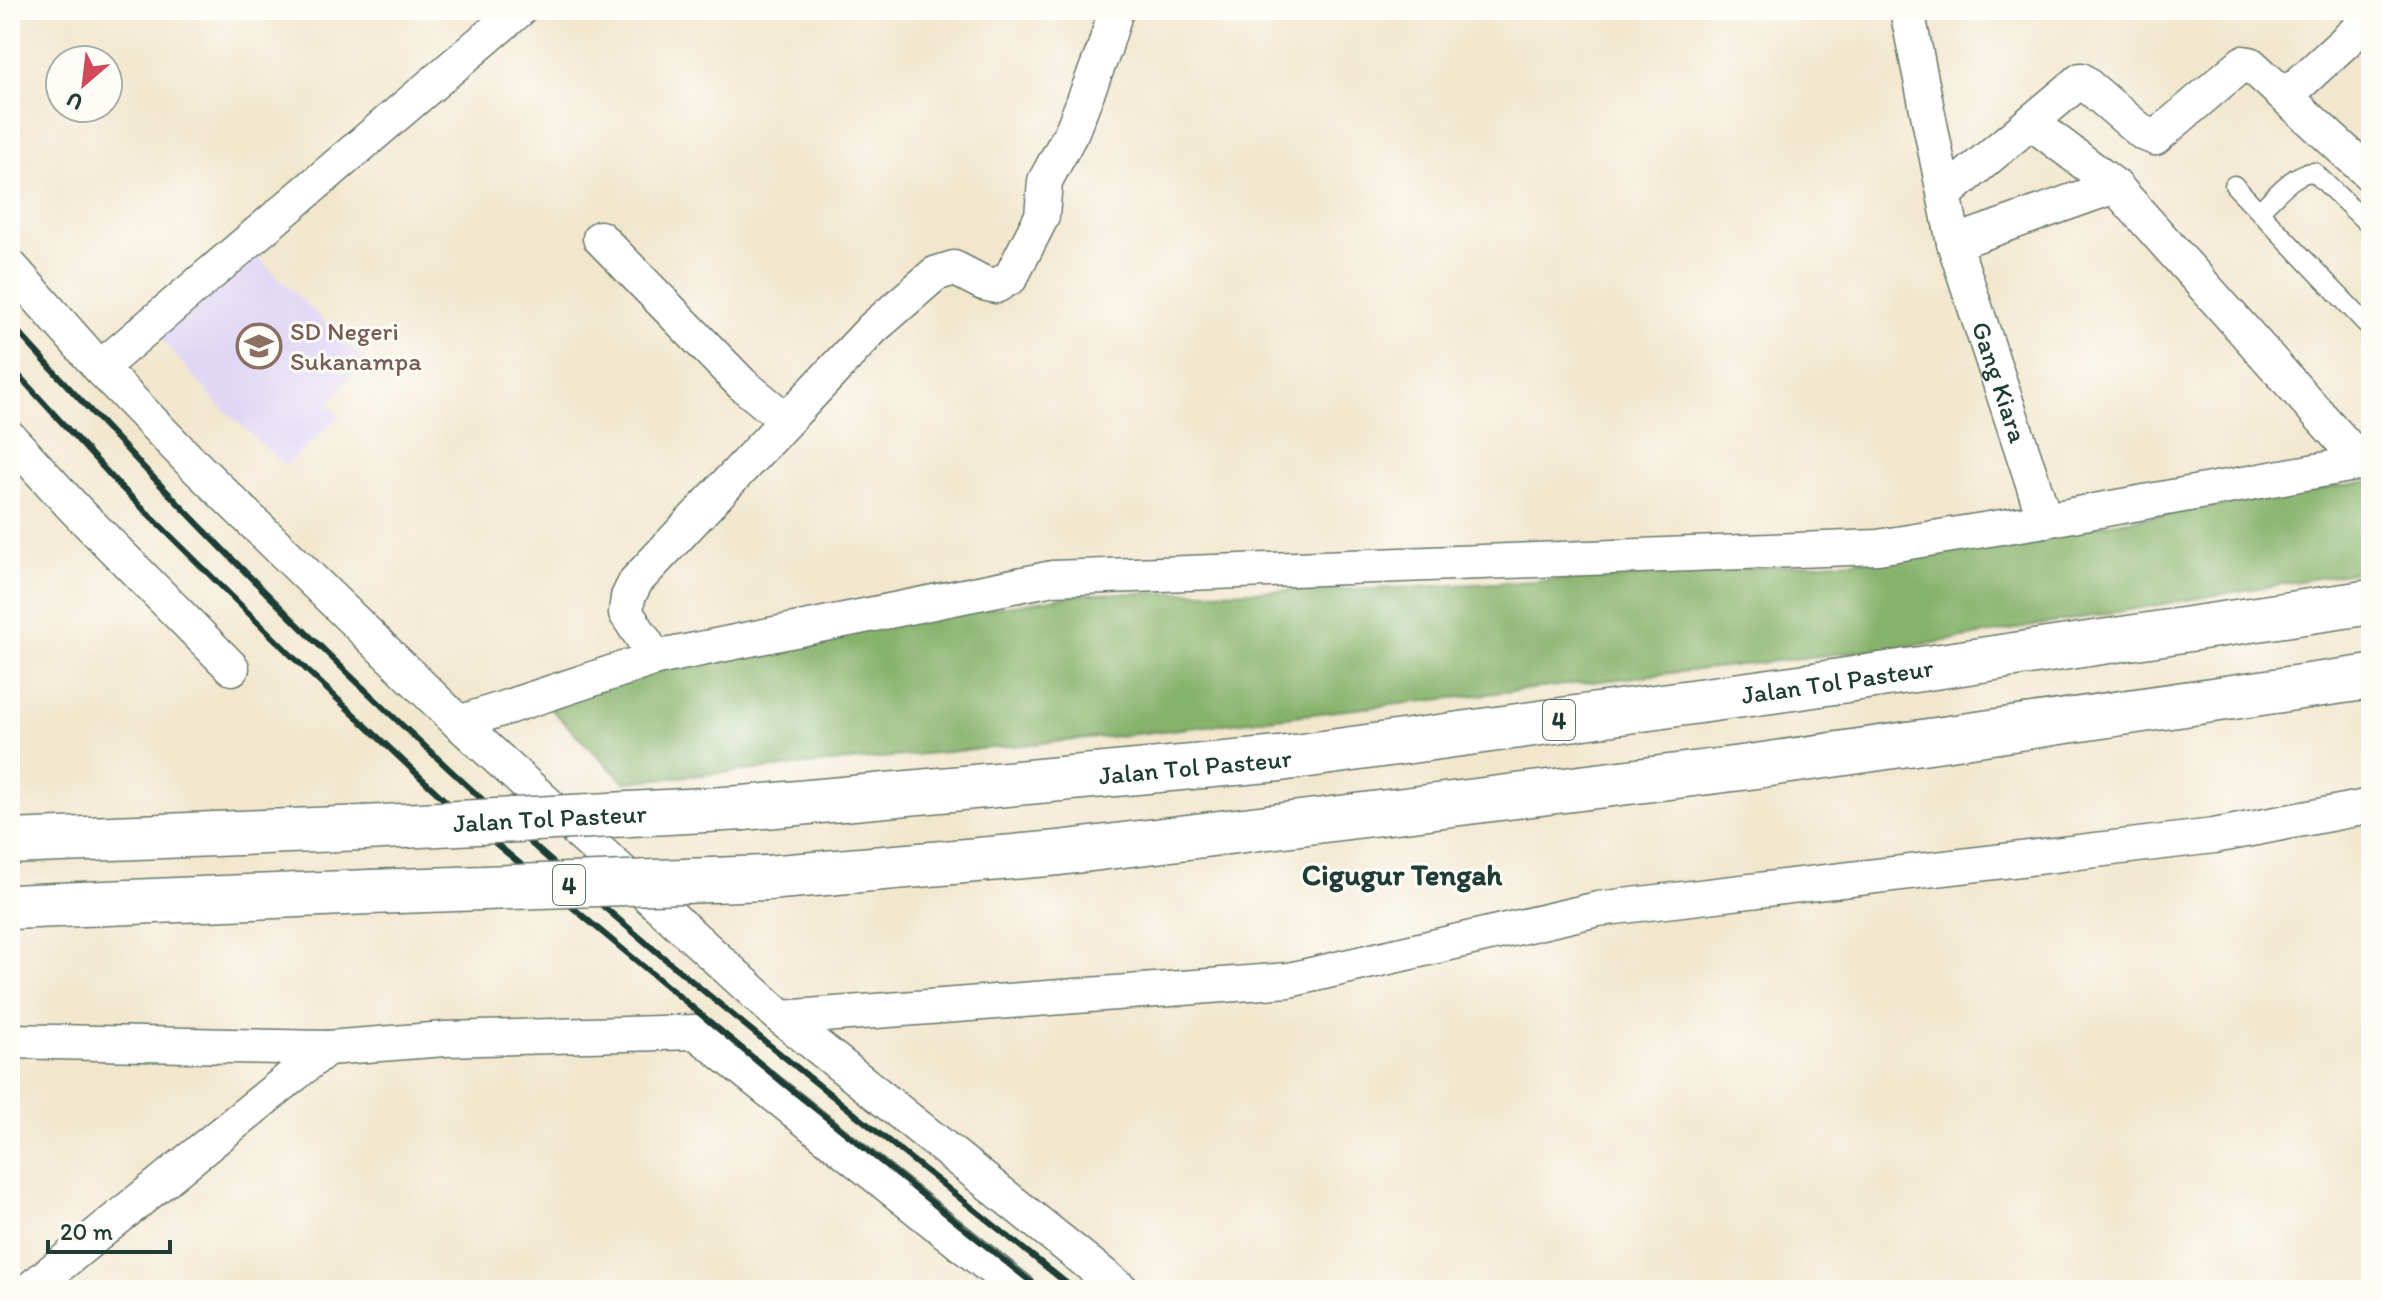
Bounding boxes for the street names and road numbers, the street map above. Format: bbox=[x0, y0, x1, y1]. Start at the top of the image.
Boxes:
street label: Gang Kiara bbox=[1965, 317, 2035, 447]
street label: Jalan Tol Pasteur bbox=[1739, 651, 1936, 711]
road number: 4 bbox=[1543, 700, 1575, 740]
street label: Jalan Tol Pasteur bbox=[1097, 741, 1294, 791]
street label: Jalan Tol Pasteur bbox=[452, 797, 648, 839]
road number: 4 bbox=[553, 865, 585, 905]

